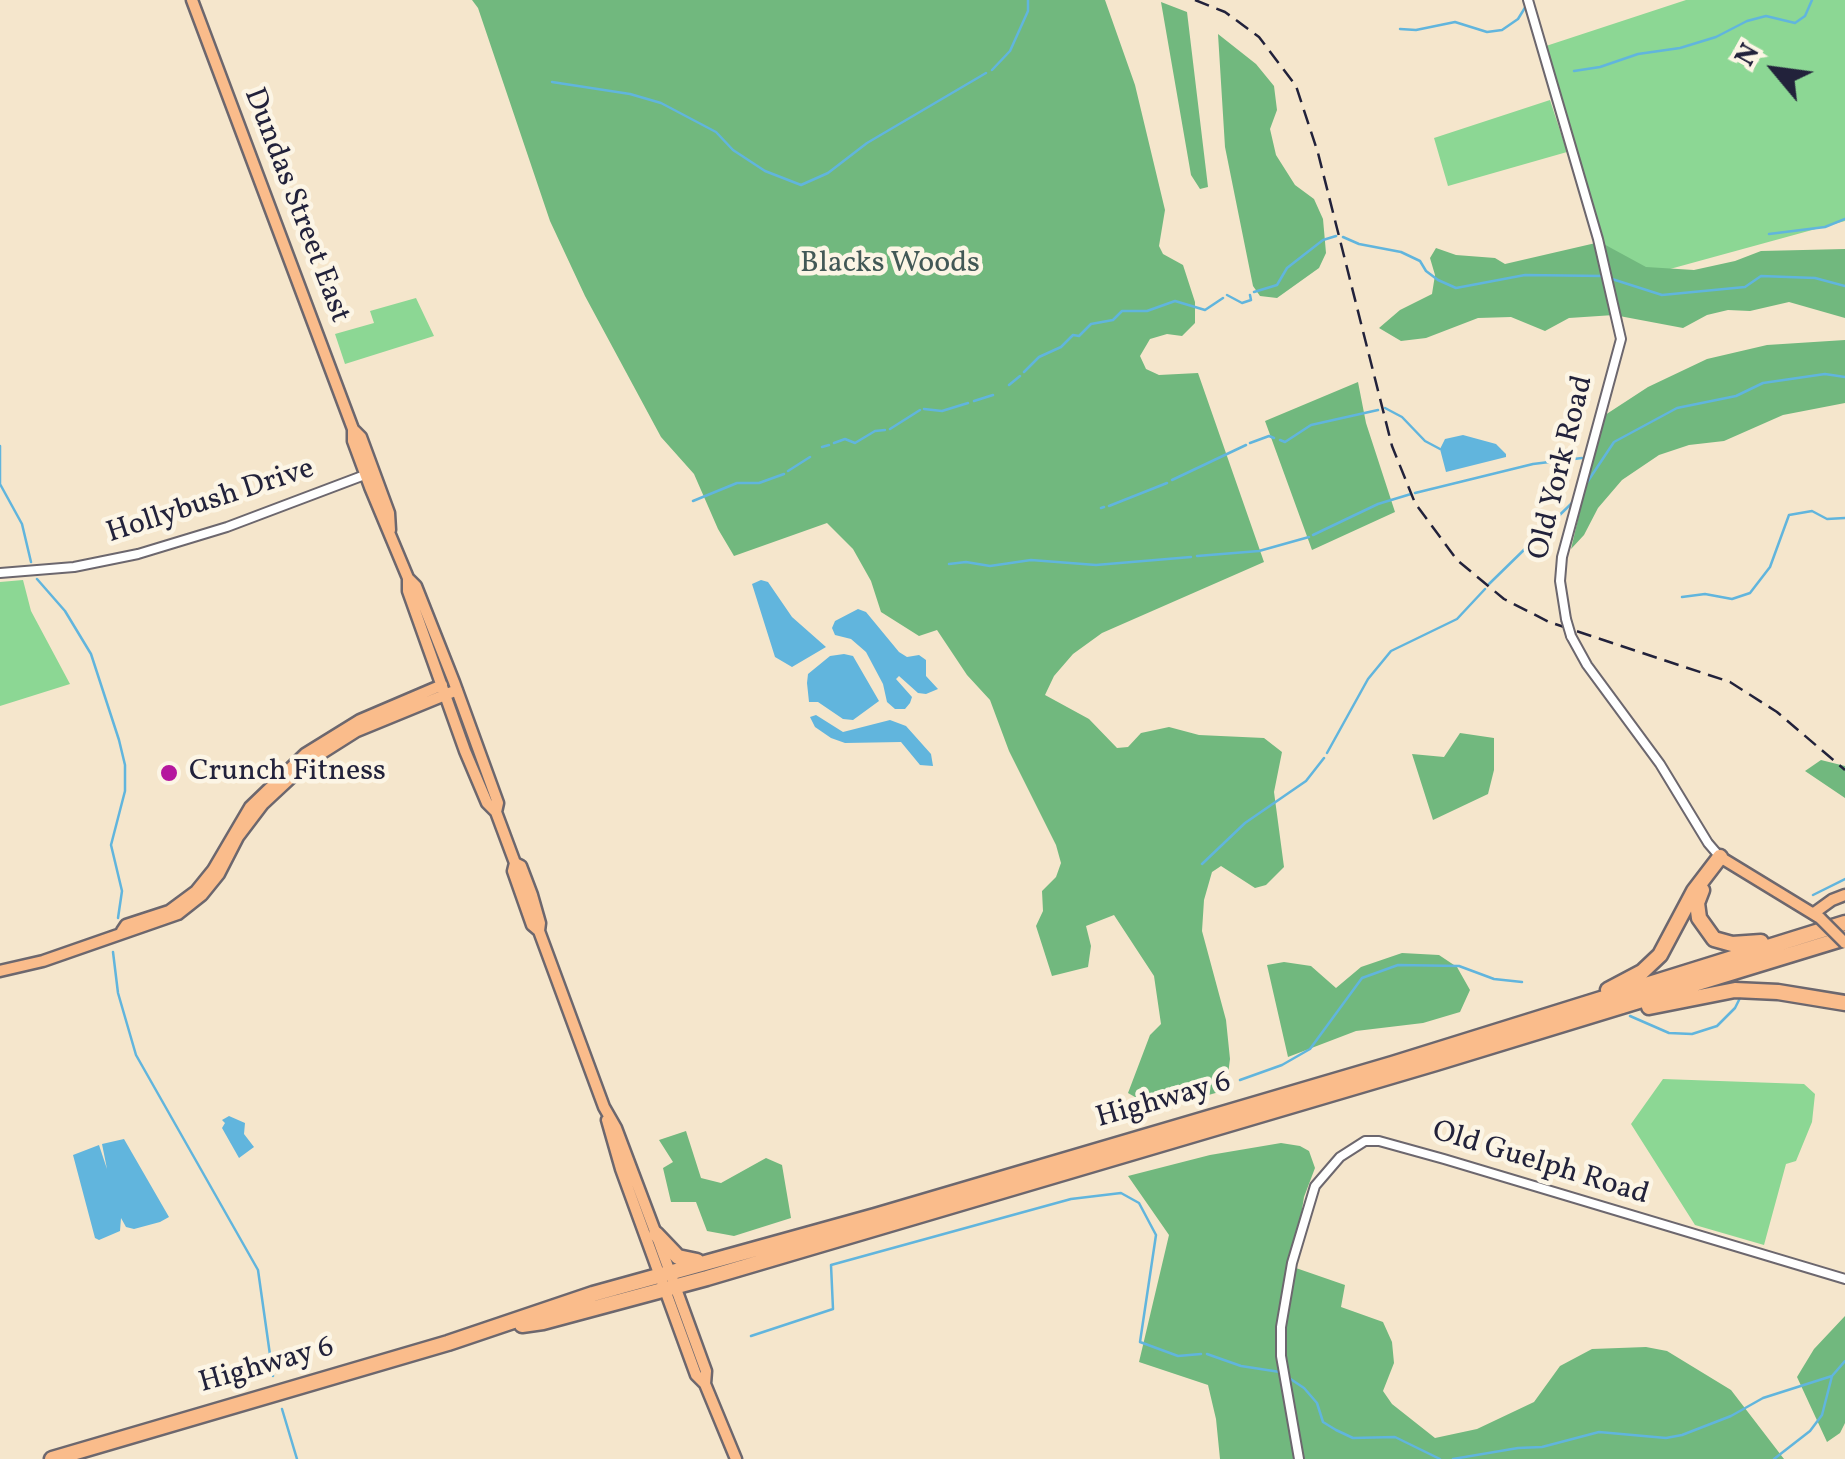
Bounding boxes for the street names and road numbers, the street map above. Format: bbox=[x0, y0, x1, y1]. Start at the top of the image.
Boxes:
street label: Dundas Street East bbox=[234, 84, 356, 328]
street label: Old York Road bbox=[1523, 372, 1603, 564]
street label: Hollybush Drive bbox=[103, 453, 319, 553]
street label: Highway 6 bbox=[1093, 1066, 1235, 1138]
street label: Old Guelph Road bbox=[1427, 1115, 1653, 1215]
street label: Highway 6 bbox=[196, 1331, 338, 1403]

